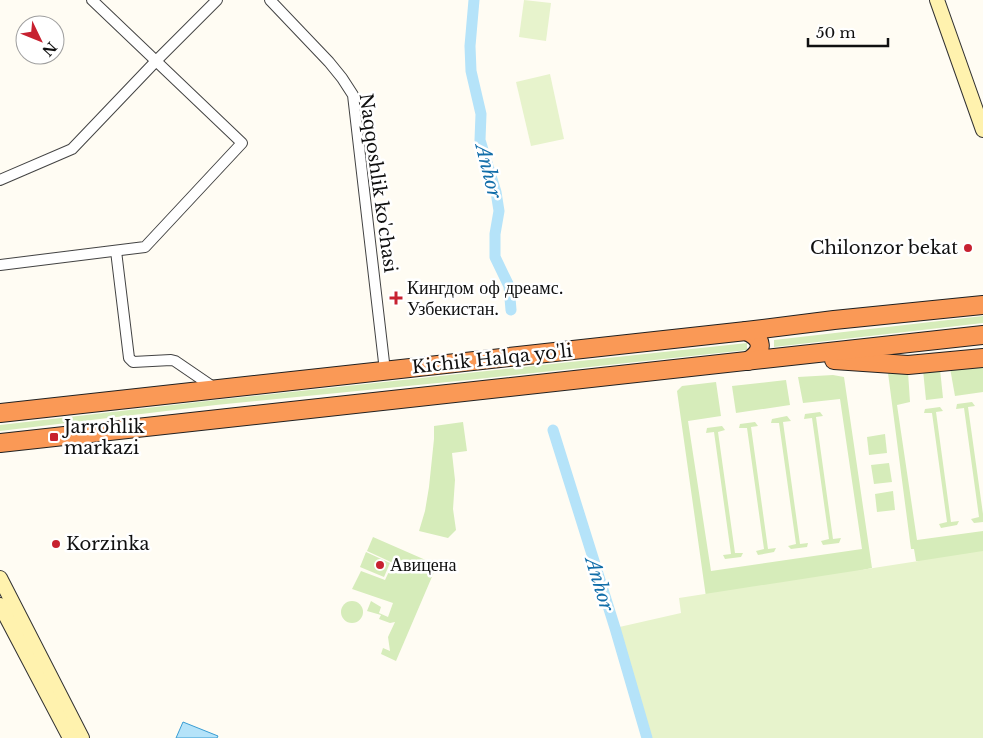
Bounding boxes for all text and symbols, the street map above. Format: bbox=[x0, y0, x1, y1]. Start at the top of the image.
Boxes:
north arrow bbox=[15, 15, 65, 65]
scale bar bbox=[808, 15, 888, 47]
text: 50 m bbox=[816, 23, 856, 42]
text: N bbox=[38, 38, 61, 60]
street label: Naqqoshlik ko'chasi bbox=[355, 92, 401, 274]
water label: Anhor bbox=[470, 139, 507, 202]
place label: Chilonzor bekat bbox=[810, 237, 958, 259]
marker: Chilonzor bekat bbox=[962, 242, 974, 254]
place label: Кингдом оф дреамс. Узбекистан. bbox=[407, 277, 563, 320]
marker: Кингдом оф дреамс. Узбекистан. bbox=[389, 291, 403, 305]
street label: Kichik Halqa yo'li bbox=[411, 340, 573, 378]
place label: Jarrohlik markazi bbox=[62, 416, 145, 459]
marker: Jarrohlik markazi bbox=[48, 431, 60, 443]
place label: Korzinka bbox=[66, 533, 150, 555]
marker: Korzinka bbox=[50, 538, 62, 550]
water label: Anhor bbox=[580, 552, 619, 615]
place label: Авицена bbox=[390, 554, 456, 576]
marker: Авицена bbox=[374, 559, 386, 571]

